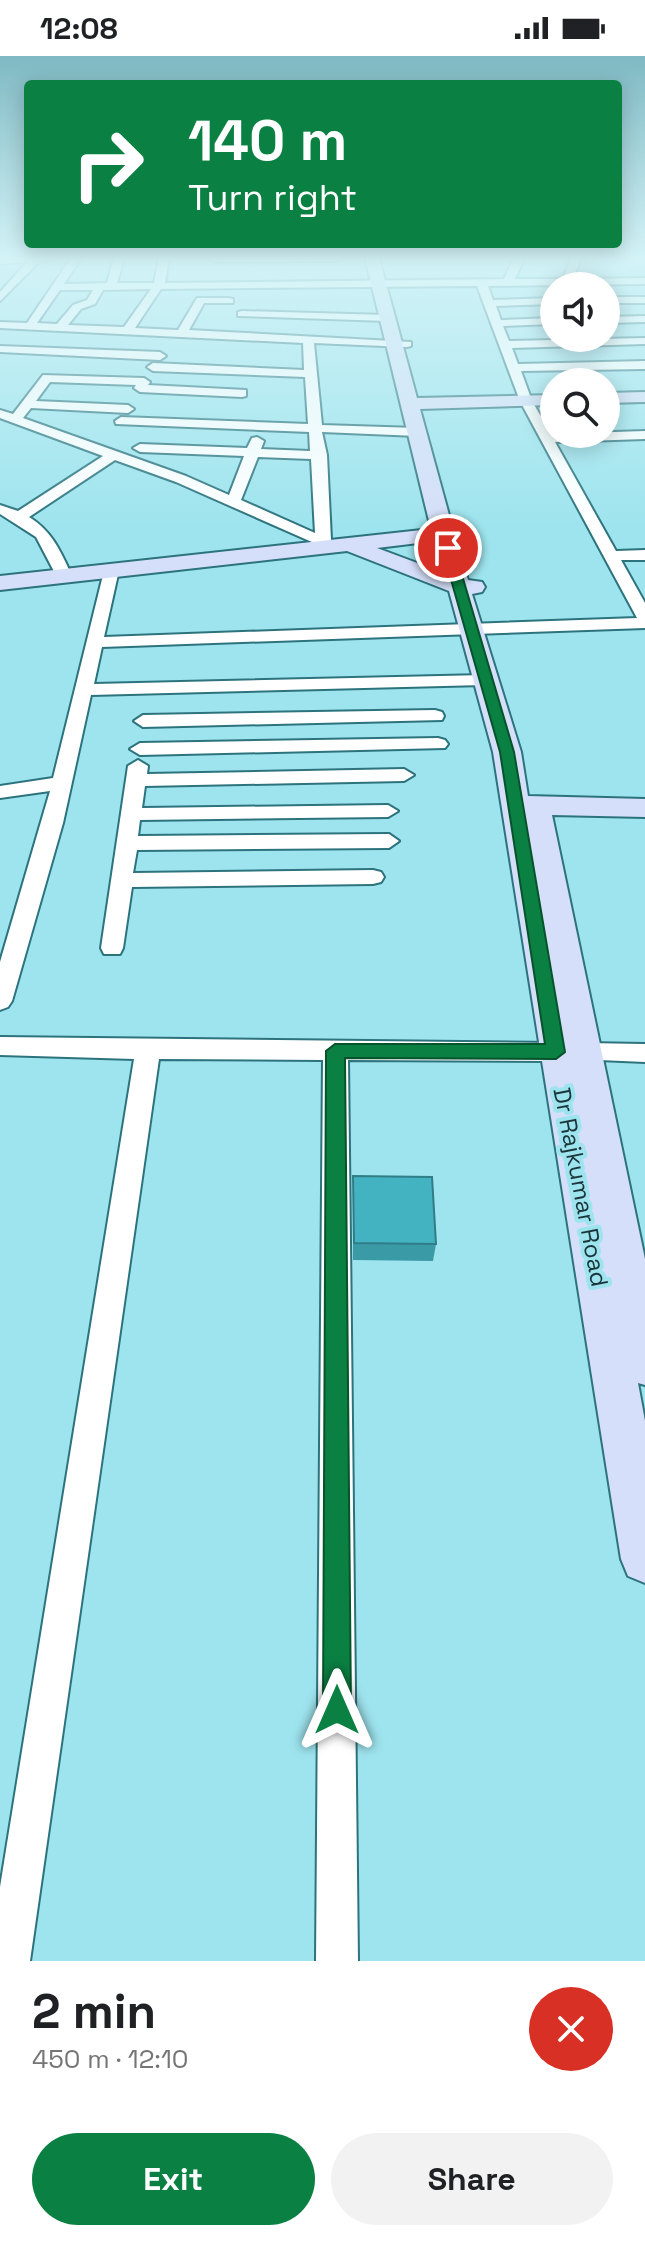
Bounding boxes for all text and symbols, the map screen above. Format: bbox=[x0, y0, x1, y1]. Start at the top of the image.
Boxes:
text: 12:08 bbox=[40, 9, 118, 48]
text: 140 m bbox=[188, 105, 347, 176]
icon: right bbox=[56, 112, 160, 216]
text: Turn right bbox=[188, 175, 357, 221]
map controls bbox=[540, 272, 620, 448]
button: sound bbox=[540, 272, 620, 352]
button: search bbox=[540, 368, 620, 448]
pin bbox=[414, 514, 482, 582]
icon: arrive bbox=[426, 526, 470, 570]
street label: Dr Rajkumar Road bbox=[546, 1085, 616, 1289]
position arrow bbox=[295, 1668, 379, 1752]
text: 2 min bbox=[32, 1981, 156, 2042]
button: close bbox=[529, 1987, 613, 2071]
text: 450 m · 12:10 bbox=[32, 2042, 188, 2076]
button: Exit bbox=[32, 2133, 315, 2225]
button: Share bbox=[331, 2133, 613, 2225]

